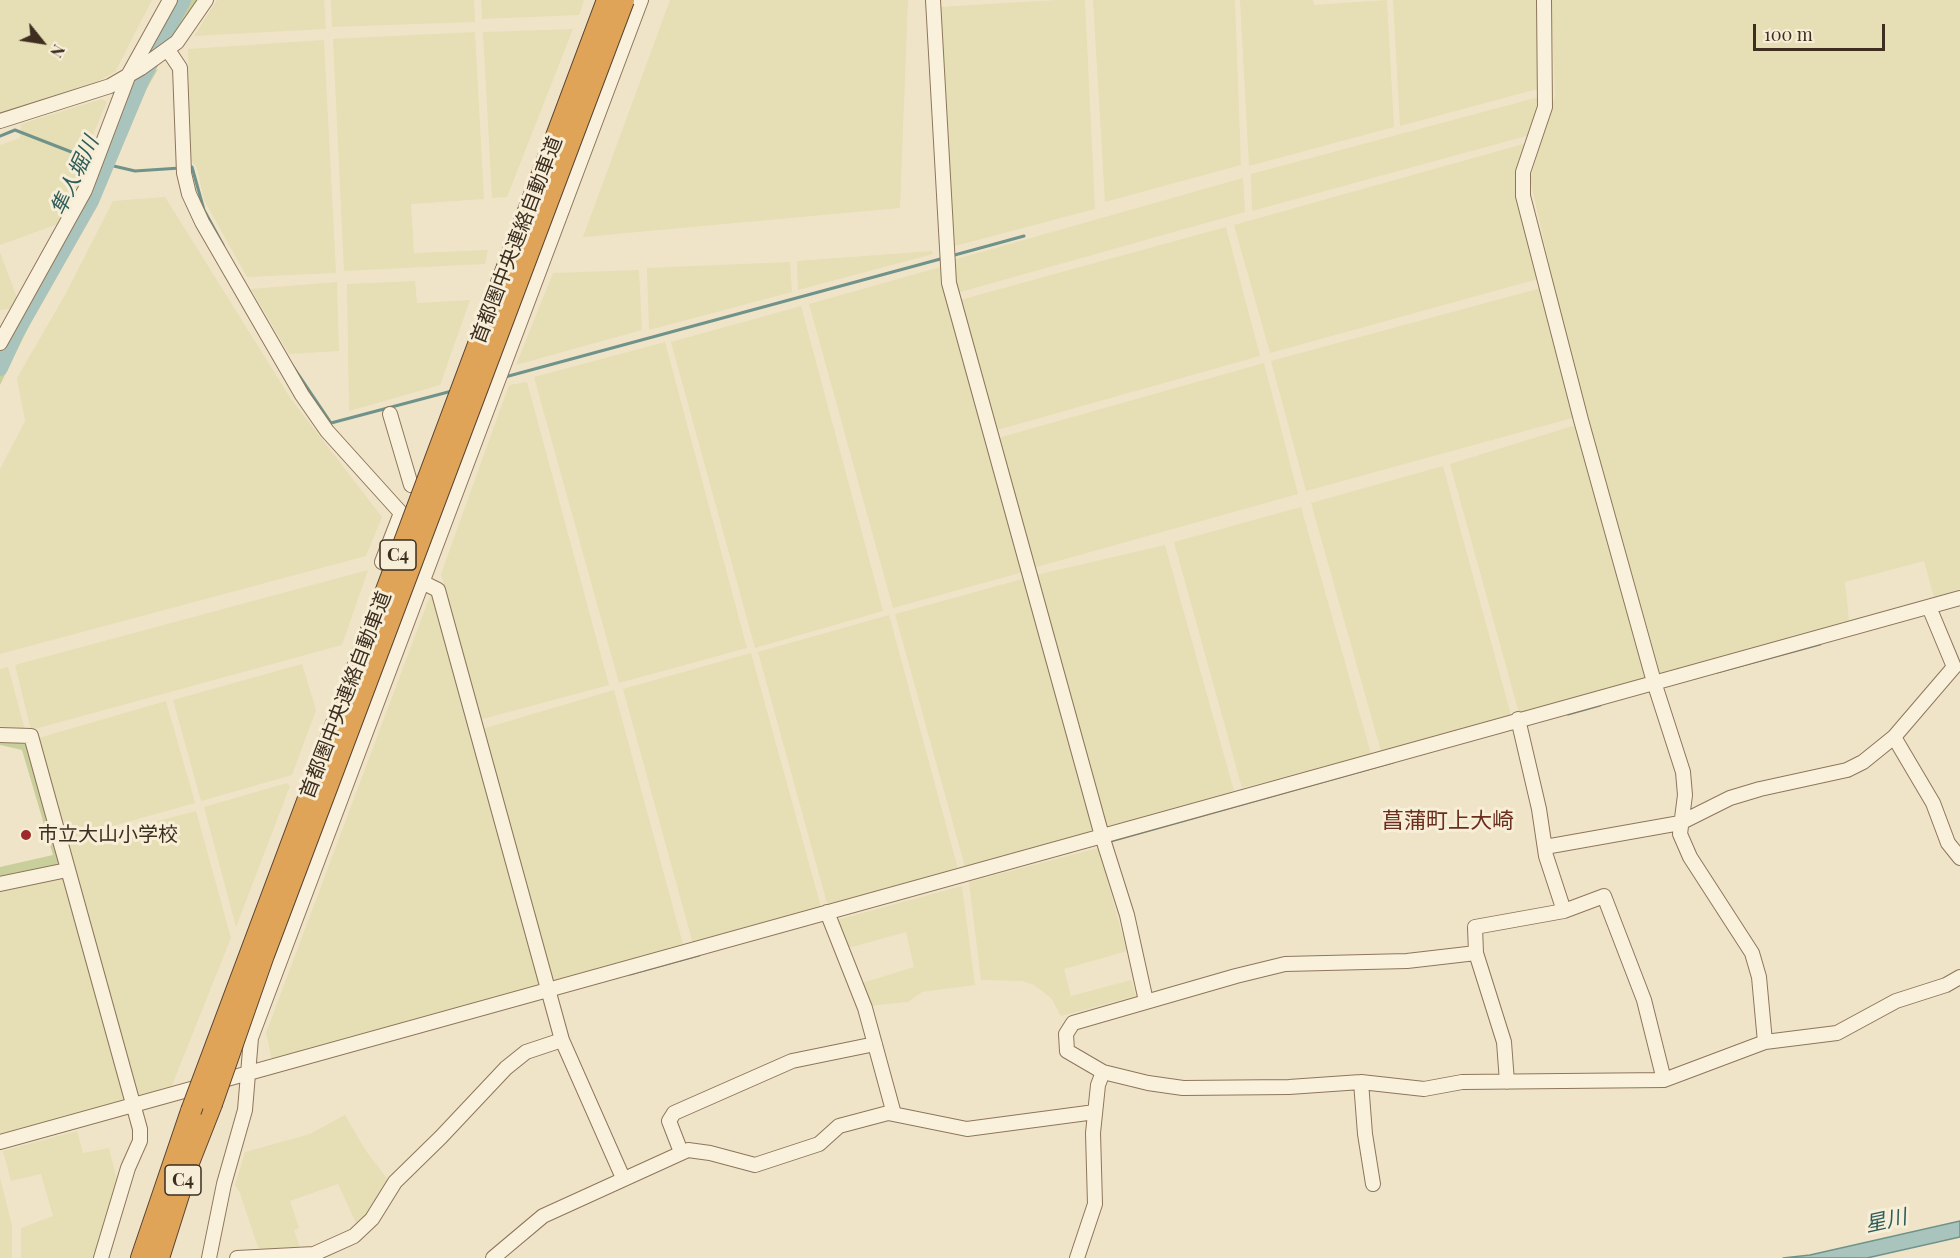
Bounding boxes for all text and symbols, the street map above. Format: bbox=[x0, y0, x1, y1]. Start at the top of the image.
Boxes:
north arrow bbox=[12, 12, 72, 72]
scale bar bbox=[1756, 12, 1888, 50]
text: 100 m bbox=[1764, 22, 1813, 46]
text: N bbox=[46, 41, 70, 62]
water label: 隼人堀川 bbox=[46, 133, 104, 219]
street label: 首都圏中央連絡自動車道 bbox=[466, 133, 568, 347]
road number: C4 bbox=[380, 540, 416, 570]
street label: 首都圏中央連絡自動車道 bbox=[295, 588, 397, 802]
district label: 菖蒲町上大崎 bbox=[1382, 808, 1514, 834]
place label: 市立大山小学校 bbox=[38, 823, 178, 847]
marker: 市立大山小学校 bbox=[19, 828, 33, 842]
road number: C4 bbox=[165, 1165, 201, 1195]
water label: 星川 bbox=[1863, 1204, 1909, 1238]

